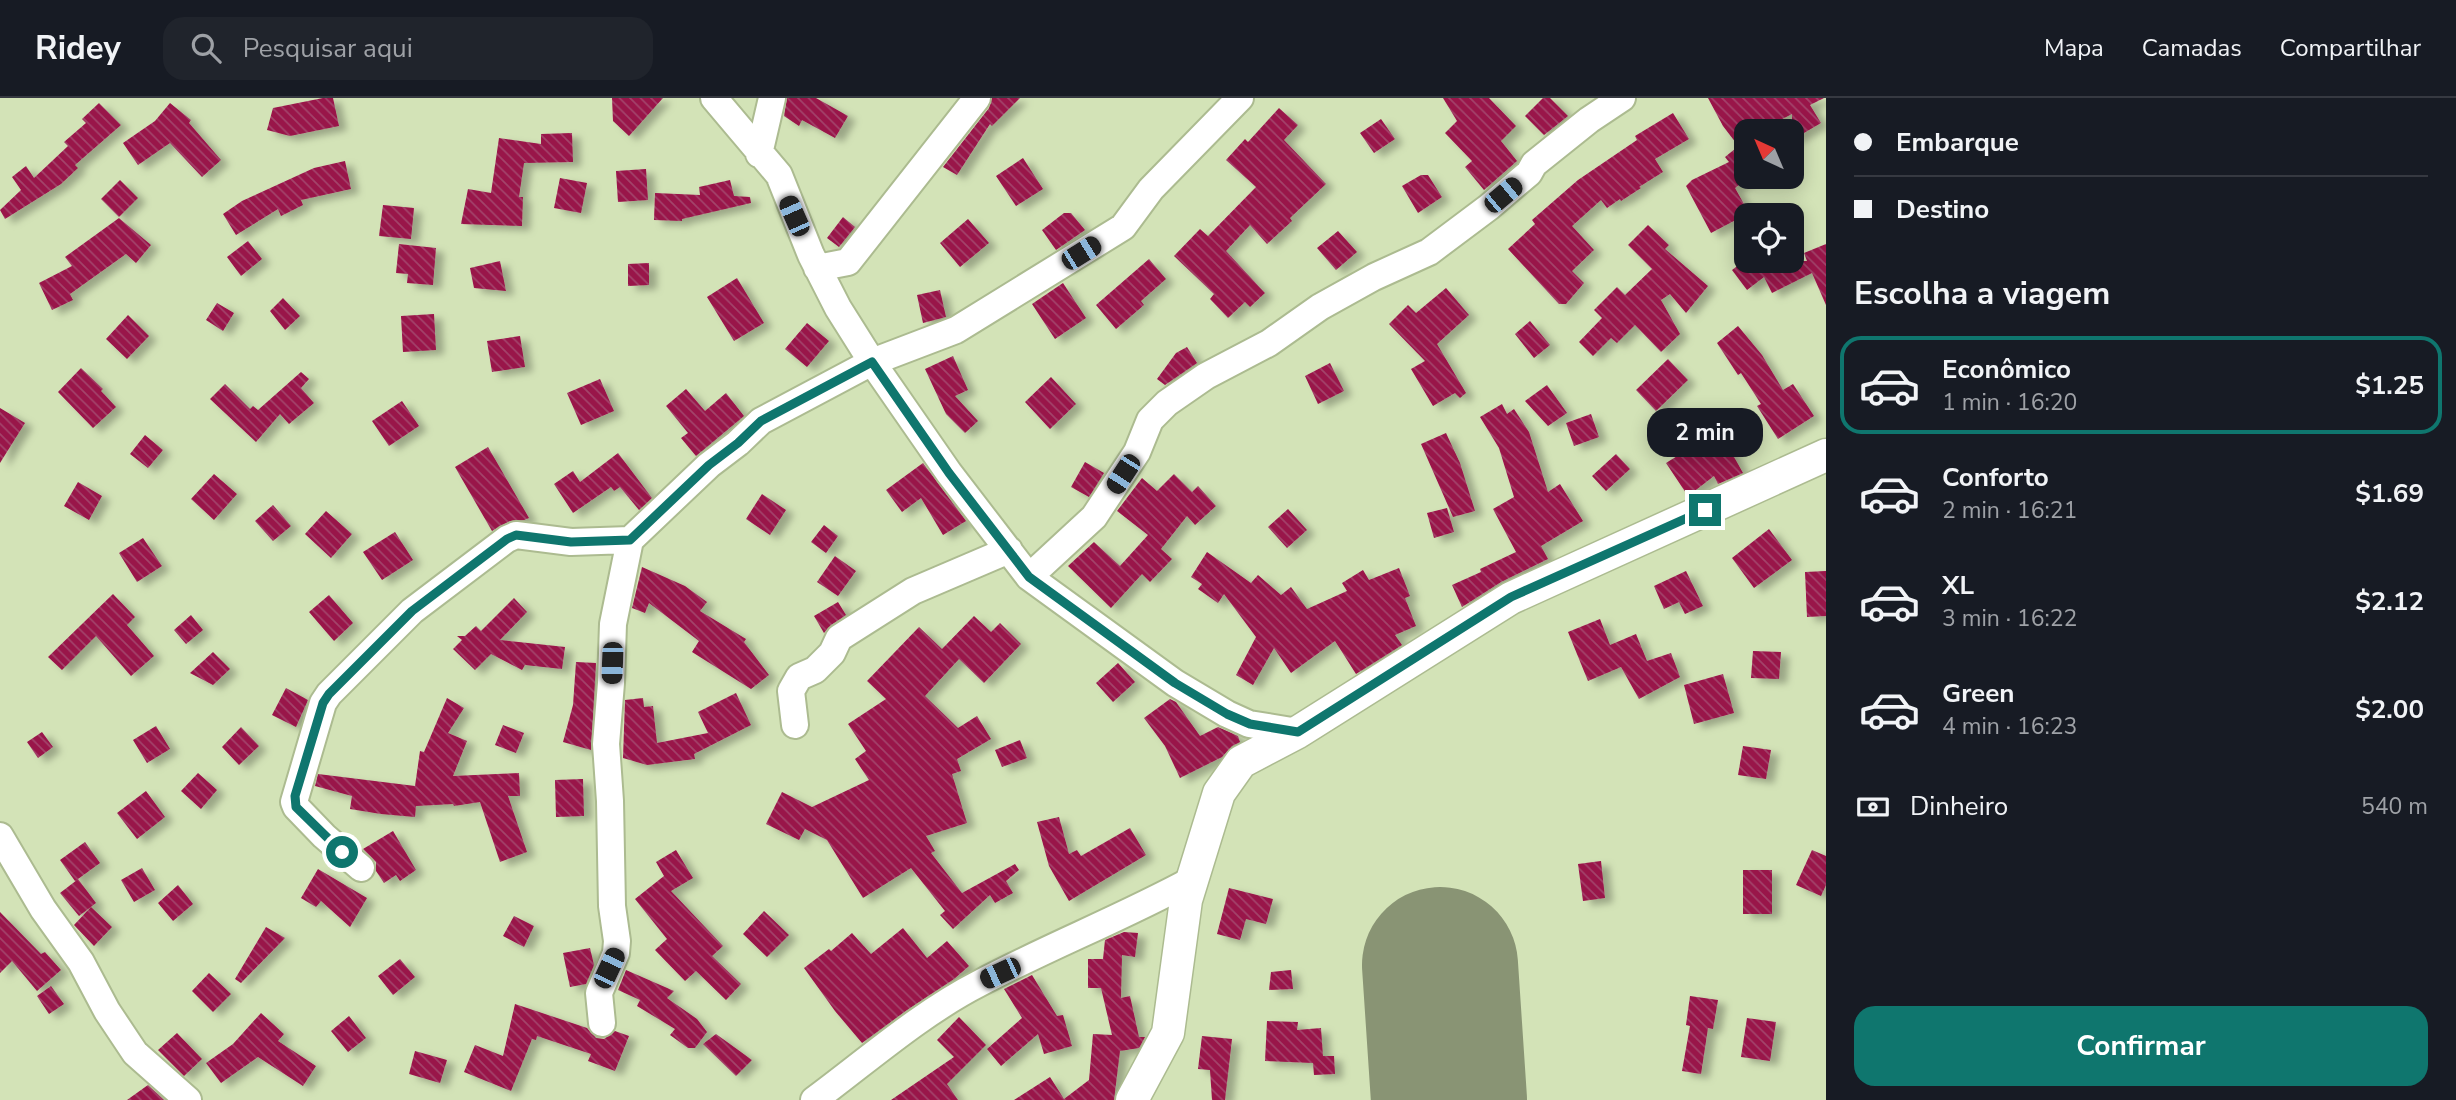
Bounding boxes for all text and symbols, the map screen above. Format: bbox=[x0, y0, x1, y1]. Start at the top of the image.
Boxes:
search box bbox=[163, 17, 653, 80]
text: Ridey bbox=[35, 26, 121, 71]
icon: search bbox=[187, 29, 225, 67]
text: Pesquisar aqui bbox=[243, 31, 413, 66]
text: Mapa bbox=[2044, 32, 2104, 64]
text: Camadas bbox=[2142, 32, 2242, 64]
text: Compartilhar bbox=[2280, 32, 2421, 64]
north arrow bbox=[1734, 119, 1804, 189]
map controls bbox=[1734, 119, 1804, 273]
text: Embarque bbox=[1896, 125, 2019, 160]
car bbox=[1481, 173, 1526, 217]
text: Destino bbox=[1896, 192, 1989, 227]
car bbox=[776, 193, 813, 239]
button: locate bbox=[1734, 203, 1804, 273]
car bbox=[1058, 233, 1105, 273]
text: Escolha a viagem bbox=[1854, 272, 2110, 315]
text: Econômico bbox=[1942, 352, 2071, 387]
icon: car bbox=[1858, 354, 1921, 417]
text: $1.25 bbox=[2355, 368, 2424, 403]
text: 1 min · 16:20 bbox=[1942, 387, 2077, 418]
callout: 2 min bbox=[1647, 408, 1763, 458]
text: 2 min bbox=[1675, 417, 1735, 448]
car bbox=[1103, 451, 1144, 497]
text: Conforto bbox=[1942, 460, 2049, 495]
icon: car bbox=[1858, 462, 1921, 525]
text: $1.69 bbox=[2355, 476, 2424, 511]
route end bbox=[1689, 494, 1721, 526]
text: 2 min · 16:21 bbox=[1942, 495, 2077, 526]
text: XL bbox=[1942, 568, 1974, 603]
icon: car bbox=[1858, 570, 1921, 633]
text: $2.12 bbox=[2355, 584, 2424, 619]
text: 3 min · 16:22 bbox=[1942, 603, 2077, 634]
car bbox=[601, 642, 624, 684]
text: Green bbox=[1942, 676, 2015, 711]
icon: car bbox=[1858, 678, 1921, 741]
text: $2.00 bbox=[2355, 692, 2424, 727]
text: 4 min · 16:23 bbox=[1942, 711, 2077, 742]
icon: cash bbox=[1854, 788, 1892, 826]
text: Dinheiro bbox=[1910, 789, 2008, 824]
text: 540 m bbox=[2361, 791, 2428, 822]
route start bbox=[326, 836, 358, 868]
car bbox=[591, 945, 628, 991]
car bbox=[977, 955, 1024, 991]
button: Confirmar bbox=[1854, 1006, 2428, 1086]

